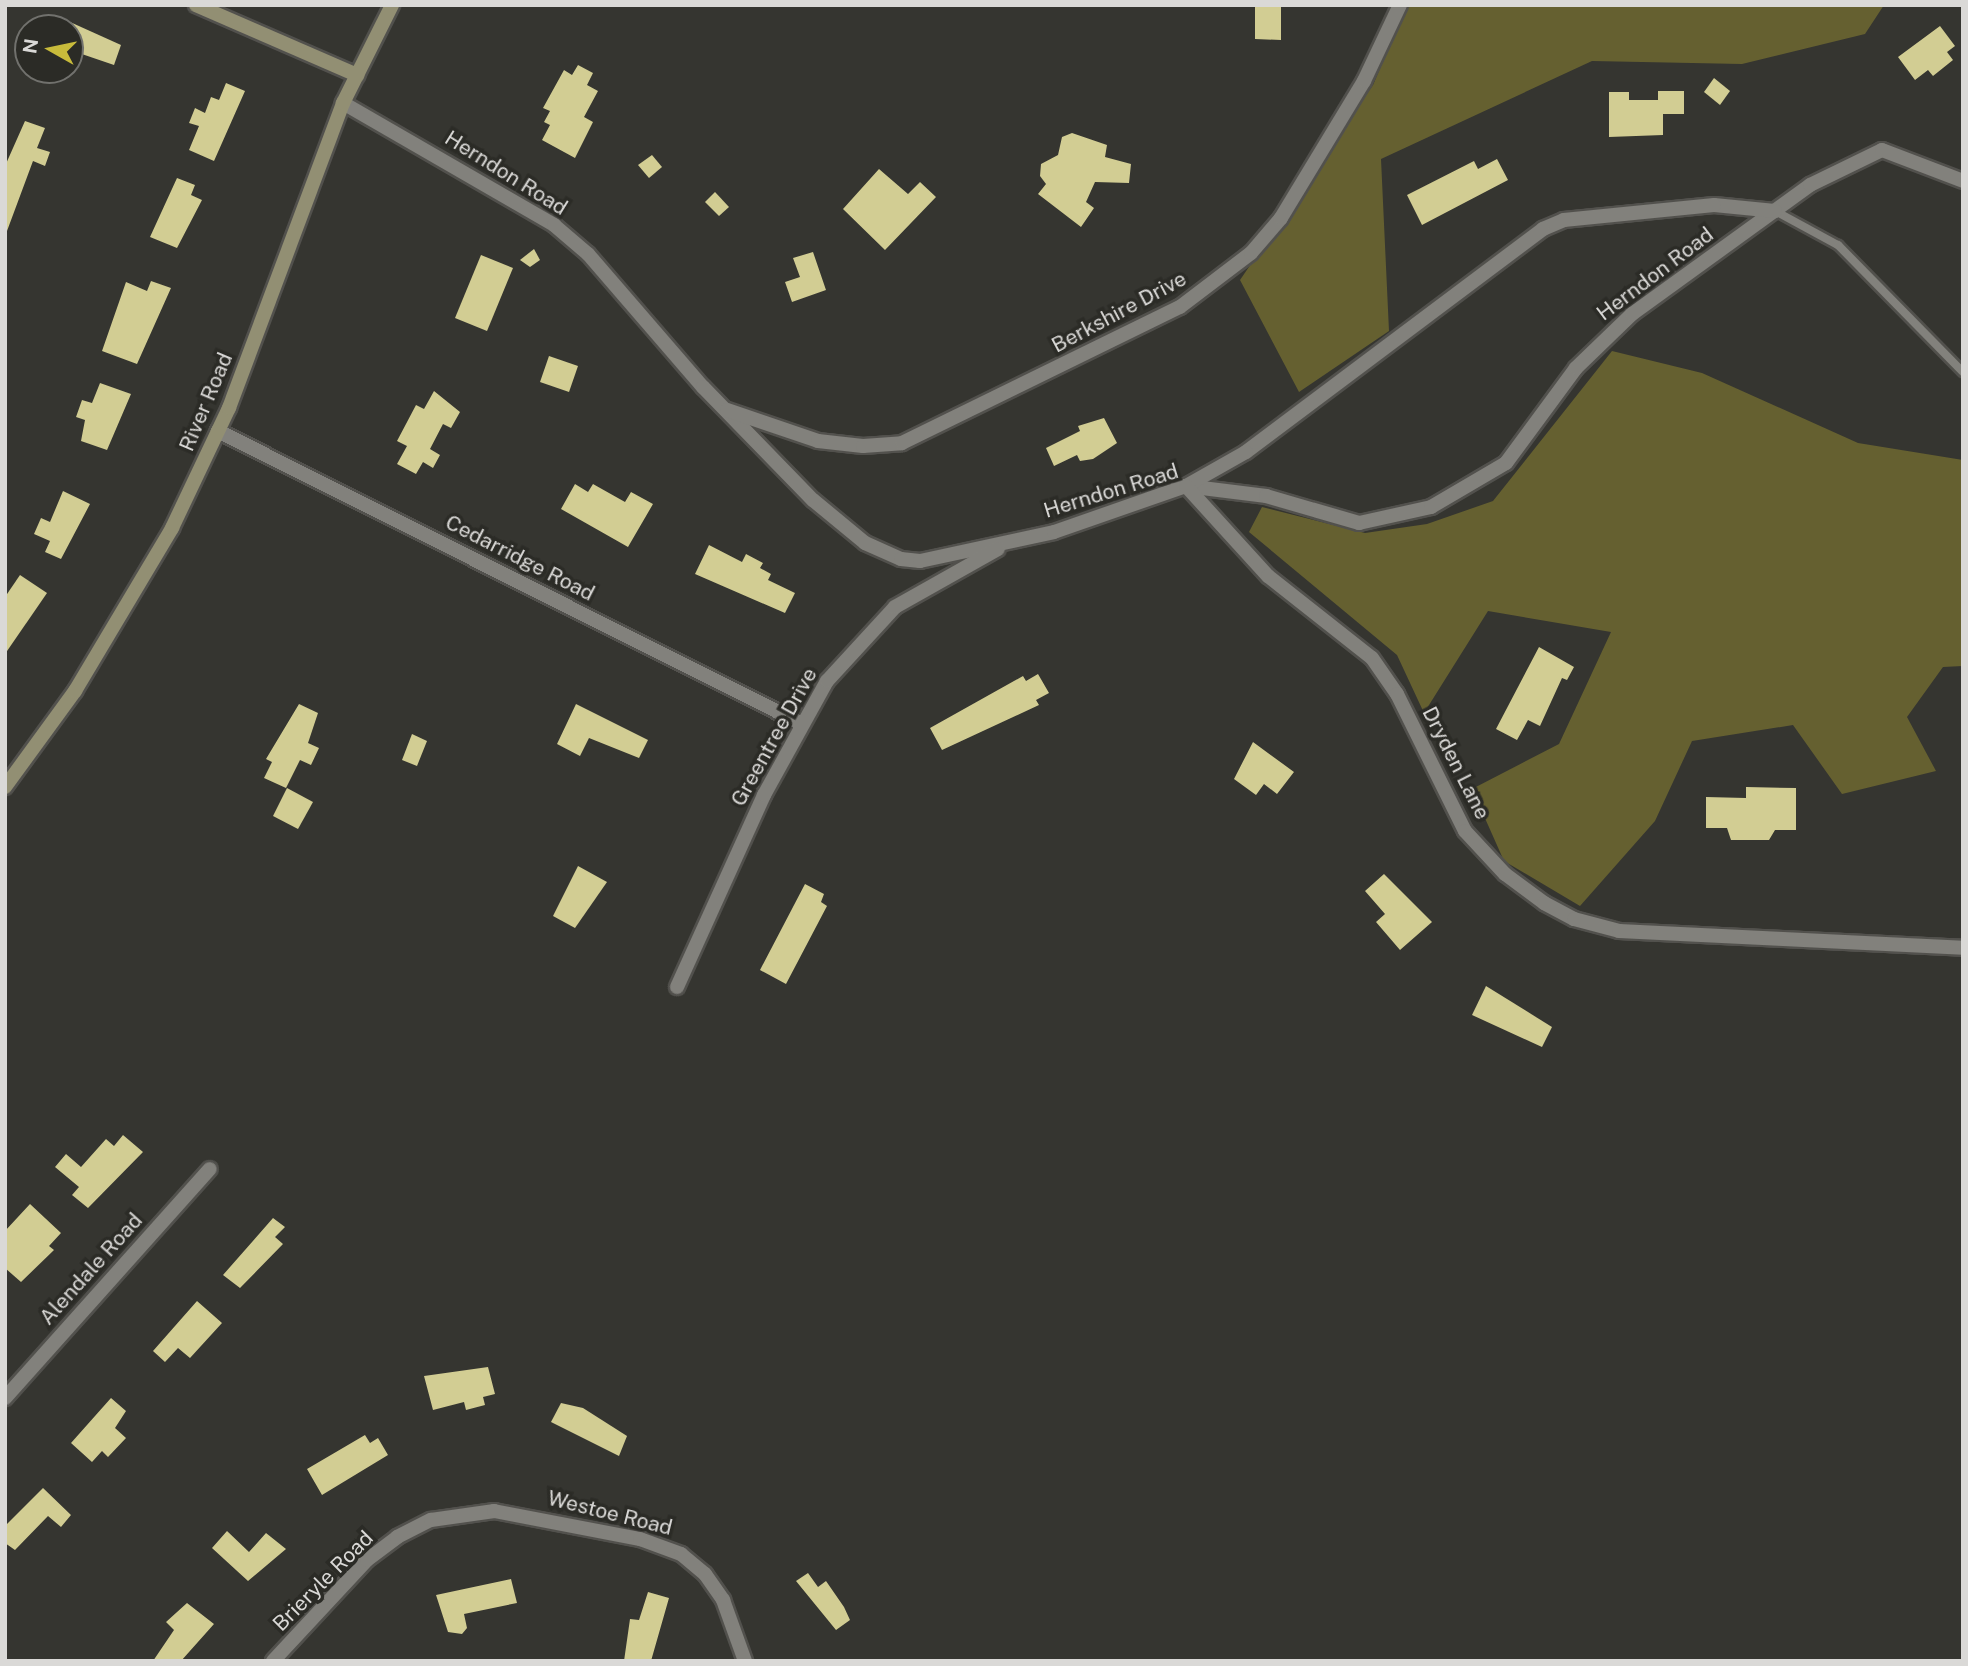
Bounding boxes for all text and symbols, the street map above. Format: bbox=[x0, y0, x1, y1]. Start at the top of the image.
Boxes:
north arrow bbox=[14, 14, 84, 84]
text: N bbox=[18, 37, 42, 55]
street label: Herndon Road bbox=[440, 125, 572, 221]
street label: Herndon Road bbox=[1592, 222, 1718, 326]
street label: Berkshire Drive bbox=[1047, 266, 1191, 358]
street label: River Road bbox=[174, 349, 238, 455]
street label: Herndon Road bbox=[1041, 459, 1181, 523]
street label: Cedarridge Road bbox=[441, 510, 599, 606]
street label: Greentree Drive bbox=[726, 663, 822, 811]
street label: Dryden Lane bbox=[1417, 702, 1495, 824]
street label: Alendale Road bbox=[34, 1208, 148, 1330]
street label: Westoe Road bbox=[545, 1485, 675, 1541]
street label: Brieryle Road bbox=[268, 1526, 378, 1636]

